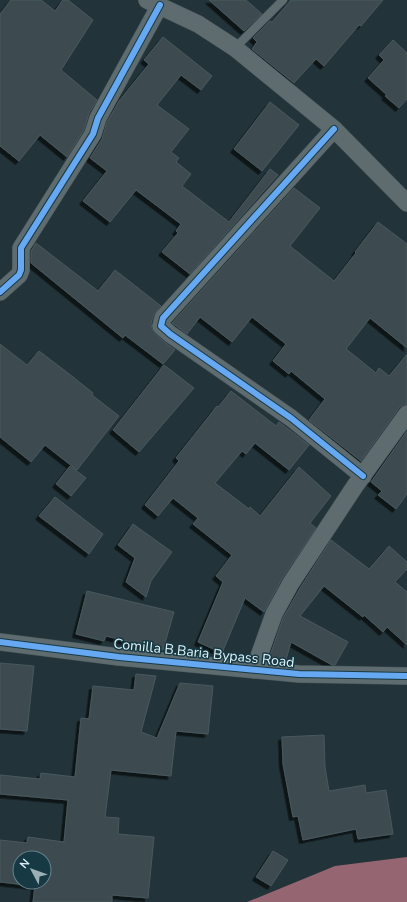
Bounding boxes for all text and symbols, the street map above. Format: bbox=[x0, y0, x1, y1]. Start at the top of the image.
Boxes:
street label: Comilla B.Baria Bypass Road bbox=[113, 634, 295, 672]
north arrow bbox=[12, 850, 52, 890]
text: N bbox=[16, 856, 33, 872]

